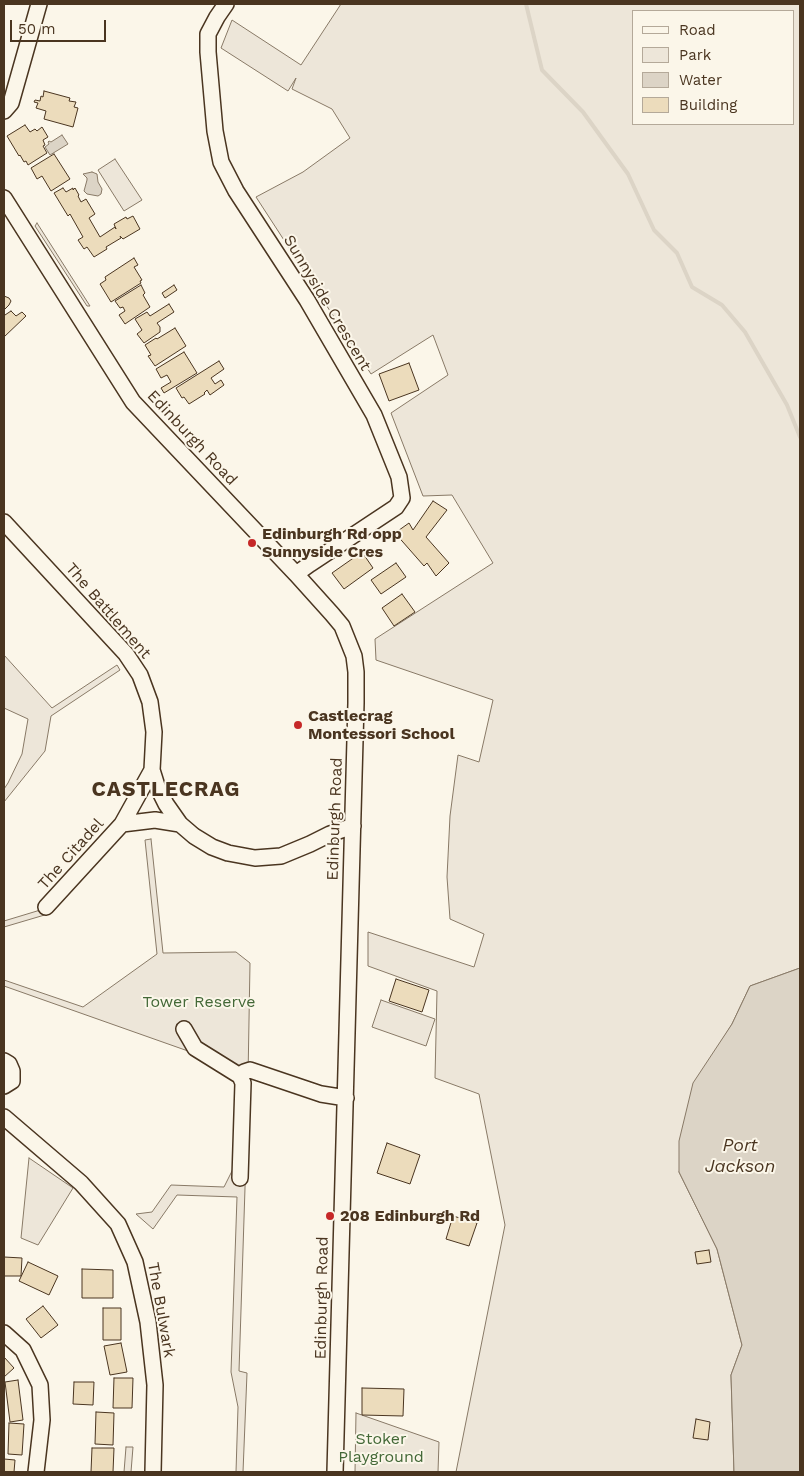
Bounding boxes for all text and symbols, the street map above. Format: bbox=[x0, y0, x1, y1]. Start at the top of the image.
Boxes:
scale bar bbox=[12, 10, 109, 42]
legend bbox=[632, 10, 794, 125]
text: 50 m bbox=[18, 20, 55, 38]
text: Road bbox=[679, 21, 716, 39]
text: Park bbox=[679, 46, 711, 64]
text: Water bbox=[679, 71, 722, 89]
text: Building bbox=[679, 96, 737, 114]
street label: Sunnyside Crescent bbox=[279, 232, 375, 374]
street label: Edinburgh Road bbox=[143, 386, 241, 490]
place label: Edinburgh Rd opp Sunnyside Cres bbox=[262, 524, 402, 562]
marker: Edinburgh Rd opp Sunnyside Cres bbox=[246, 537, 258, 549]
street label: The Battlement bbox=[61, 559, 155, 663]
place label: Castlecrag Montessori School bbox=[308, 706, 455, 744]
marker: Castlecrag Montessori School bbox=[292, 719, 304, 731]
street label: Edinburgh Road bbox=[323, 757, 347, 881]
district label: CASTLECRAG bbox=[90, 777, 242, 803]
street label: The Citadel bbox=[34, 814, 108, 894]
park label: Tower Reserve bbox=[143, 992, 255, 1012]
water label: Port Jackson bbox=[705, 1135, 775, 1178]
place label: 208 Edinburgh Rd bbox=[340, 1206, 480, 1226]
marker: 208 Edinburgh Rd bbox=[324, 1210, 336, 1222]
street label: Edinburgh Road bbox=[311, 1236, 333, 1360]
street label: The Bulwark bbox=[143, 1261, 179, 1359]
park label: Stoker Playground bbox=[338, 1429, 424, 1467]

